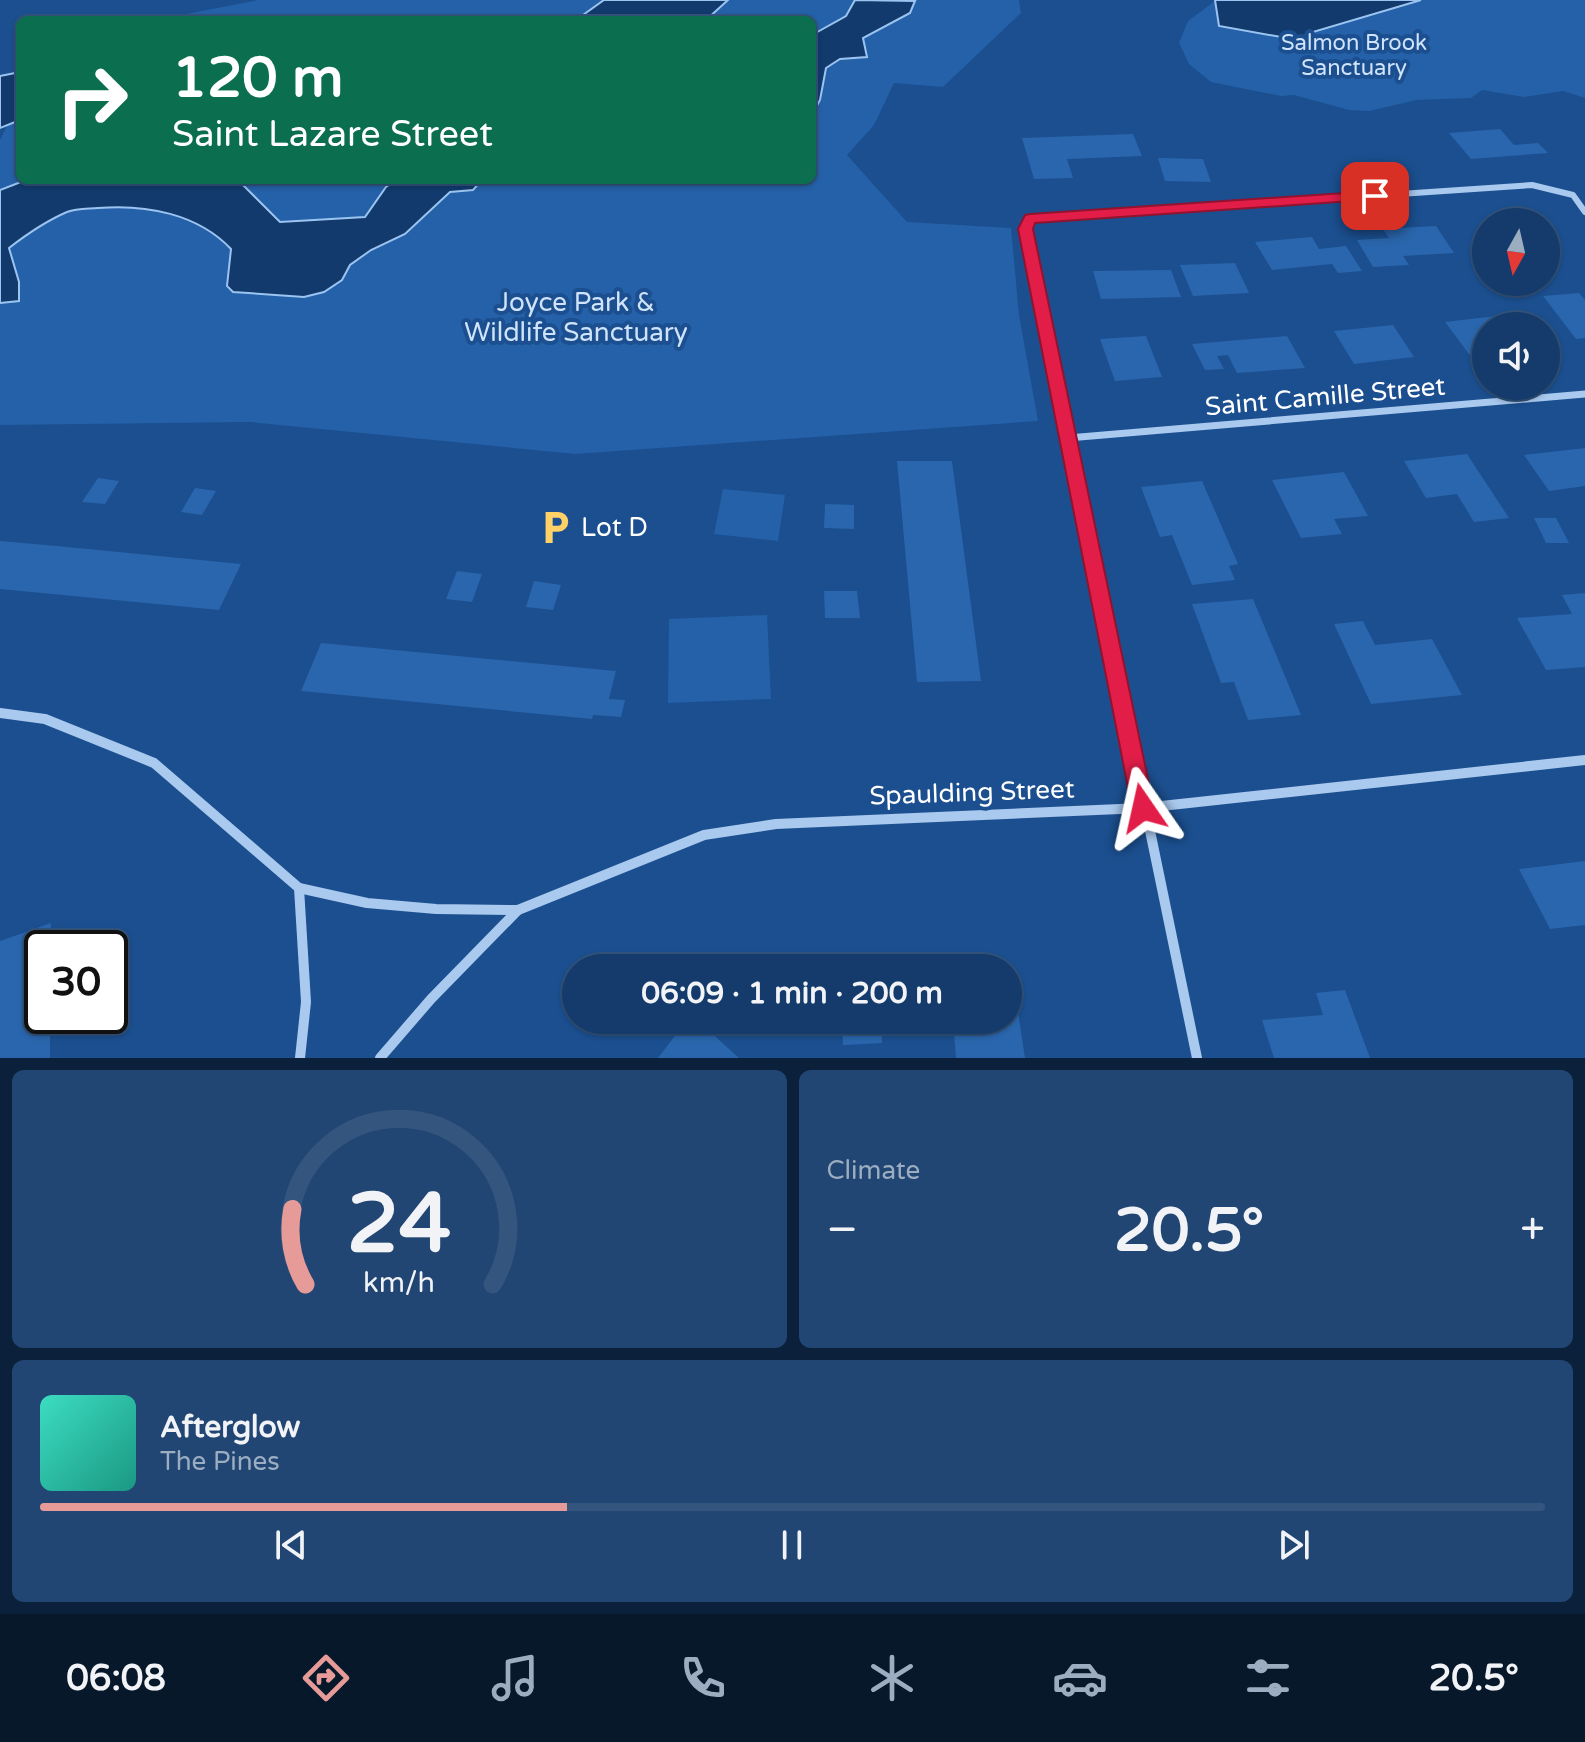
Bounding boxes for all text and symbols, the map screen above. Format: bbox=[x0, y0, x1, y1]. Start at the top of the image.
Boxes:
park label: Salmon Brook Sanctuary bbox=[1281, 30, 1427, 81]
text: 120 m bbox=[172, 45, 343, 112]
icon: right bbox=[40, 48, 144, 152]
text: Saint Lazare Street bbox=[172, 113, 493, 156]
pin bbox=[1341, 162, 1409, 230]
icon: arrive bbox=[1353, 174, 1397, 218]
north arrow bbox=[1472, 208, 1560, 296]
map controls bbox=[1472, 208, 1560, 400]
park label: Joyce Park & Wildlife Sanctuary bbox=[464, 287, 688, 348]
button: sound bbox=[1472, 312, 1560, 400]
street label: Saint Camille Street bbox=[1204, 371, 1447, 422]
parking icon: Lot D bbox=[536, 508, 574, 546]
place label: Lot D bbox=[581, 512, 648, 543]
position arrow bbox=[1101, 766, 1185, 850]
street label: Spaulding Street bbox=[869, 773, 1075, 812]
speed limit sign: 30 bbox=[24, 930, 128, 1034]
text: 06:09 · 1 min · 200 m bbox=[641, 975, 943, 1012]
text: Climate bbox=[827, 1155, 920, 1186]
text: 24 bbox=[347, 1175, 451, 1275]
text: 20.5° bbox=[1114, 1195, 1264, 1267]
text: − bbox=[827, 1204, 858, 1257]
text: + bbox=[1520, 1204, 1545, 1257]
text: km/h bbox=[363, 1266, 435, 1300]
text: Afterglow bbox=[160, 1409, 300, 1446]
text: The Pines bbox=[160, 1446, 280, 1477]
icon: previous bbox=[269, 1523, 313, 1567]
icon: pause bbox=[770, 1523, 814, 1567]
icon: next bbox=[1272, 1523, 1316, 1567]
icon: directions bbox=[298, 1650, 354, 1706]
icon: music bbox=[487, 1650, 543, 1706]
icon: phone bbox=[675, 1650, 731, 1706]
icon: climate bbox=[864, 1650, 920, 1706]
icon: car bbox=[1052, 1650, 1108, 1706]
icon: filters bbox=[1240, 1650, 1296, 1706]
text: 06:08 bbox=[66, 1657, 166, 1700]
text: 20.5° bbox=[1429, 1657, 1519, 1700]

